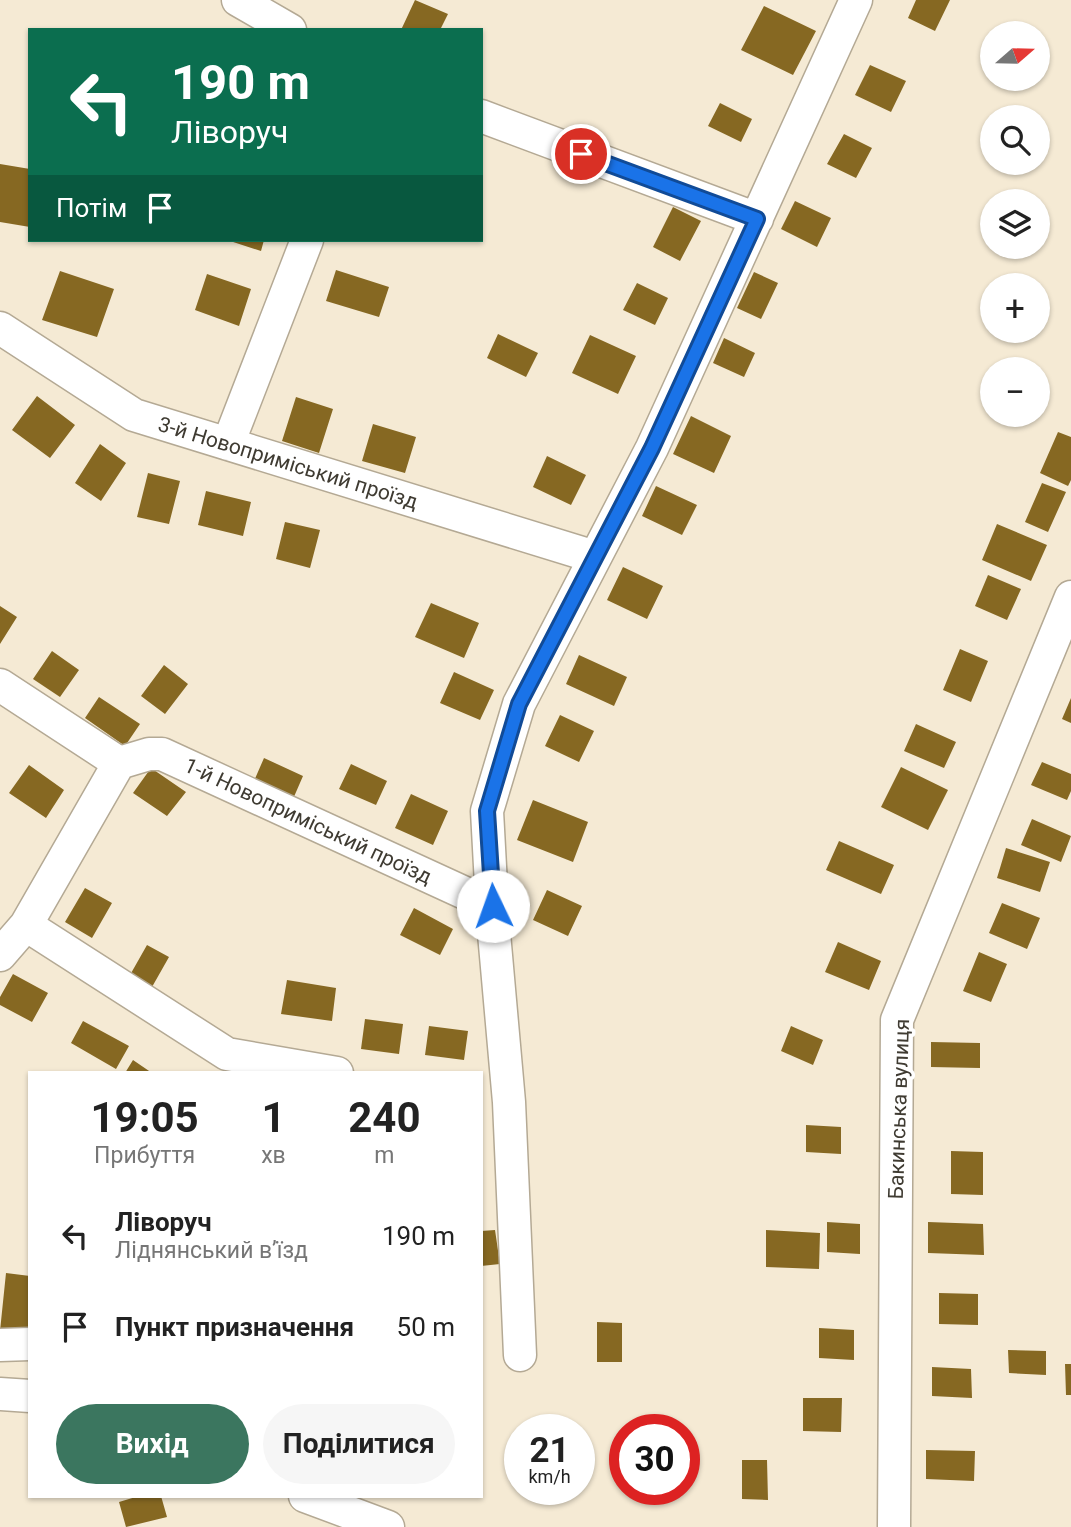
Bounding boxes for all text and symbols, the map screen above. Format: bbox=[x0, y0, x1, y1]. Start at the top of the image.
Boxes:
north arrow bbox=[980, 21, 1050, 91]
map controls bbox=[980, 21, 1050, 427]
text: 190 m bbox=[171, 54, 310, 111]
icon: left bbox=[56, 56, 147, 147]
button: search bbox=[980, 105, 1050, 175]
text: Ліворуч bbox=[171, 113, 288, 151]
pin bbox=[551, 124, 611, 184]
icon: arrive bbox=[562, 135, 600, 173]
icon: arrive bbox=[141, 189, 179, 227]
button: layers bbox=[980, 189, 1050, 259]
text: Потім bbox=[56, 193, 127, 223]
button: + bbox=[980, 273, 1050, 343]
button: − bbox=[980, 357, 1050, 427]
street label: 3-й Новоприміський проїзд bbox=[155, 412, 421, 514]
street label: 1-й Новоприміський проїзд bbox=[180, 753, 436, 889]
position arrow bbox=[456, 869, 530, 943]
street label: Бакинська вулиця bbox=[884, 1018, 914, 1200]
text: 19:05 bbox=[90, 1093, 199, 1142]
text: 1 bbox=[261, 1093, 286, 1142]
text: 240 bbox=[348, 1093, 421, 1142]
text: Прибуття bbox=[94, 1142, 195, 1169]
text: хв bbox=[261, 1142, 286, 1169]
text: m bbox=[374, 1142, 394, 1169]
text: Ліворуч bbox=[115, 1207, 212, 1237]
icon: left bbox=[56, 1217, 94, 1255]
text: 190 m bbox=[382, 1221, 455, 1251]
text: Ліднянський в’їзд bbox=[115, 1237, 308, 1264]
icon: arrive bbox=[56, 1308, 94, 1346]
text: Пункт призначення bbox=[115, 1312, 354, 1342]
text: 50 m bbox=[397, 1312, 455, 1342]
button: Вихід bbox=[56, 1404, 249, 1484]
button: Поділитися bbox=[263, 1404, 455, 1484]
speed limit sign: 30 bbox=[609, 1414, 700, 1505]
text: 21 bbox=[529, 1430, 570, 1471]
text: km/h bbox=[528, 1466, 571, 1487]

